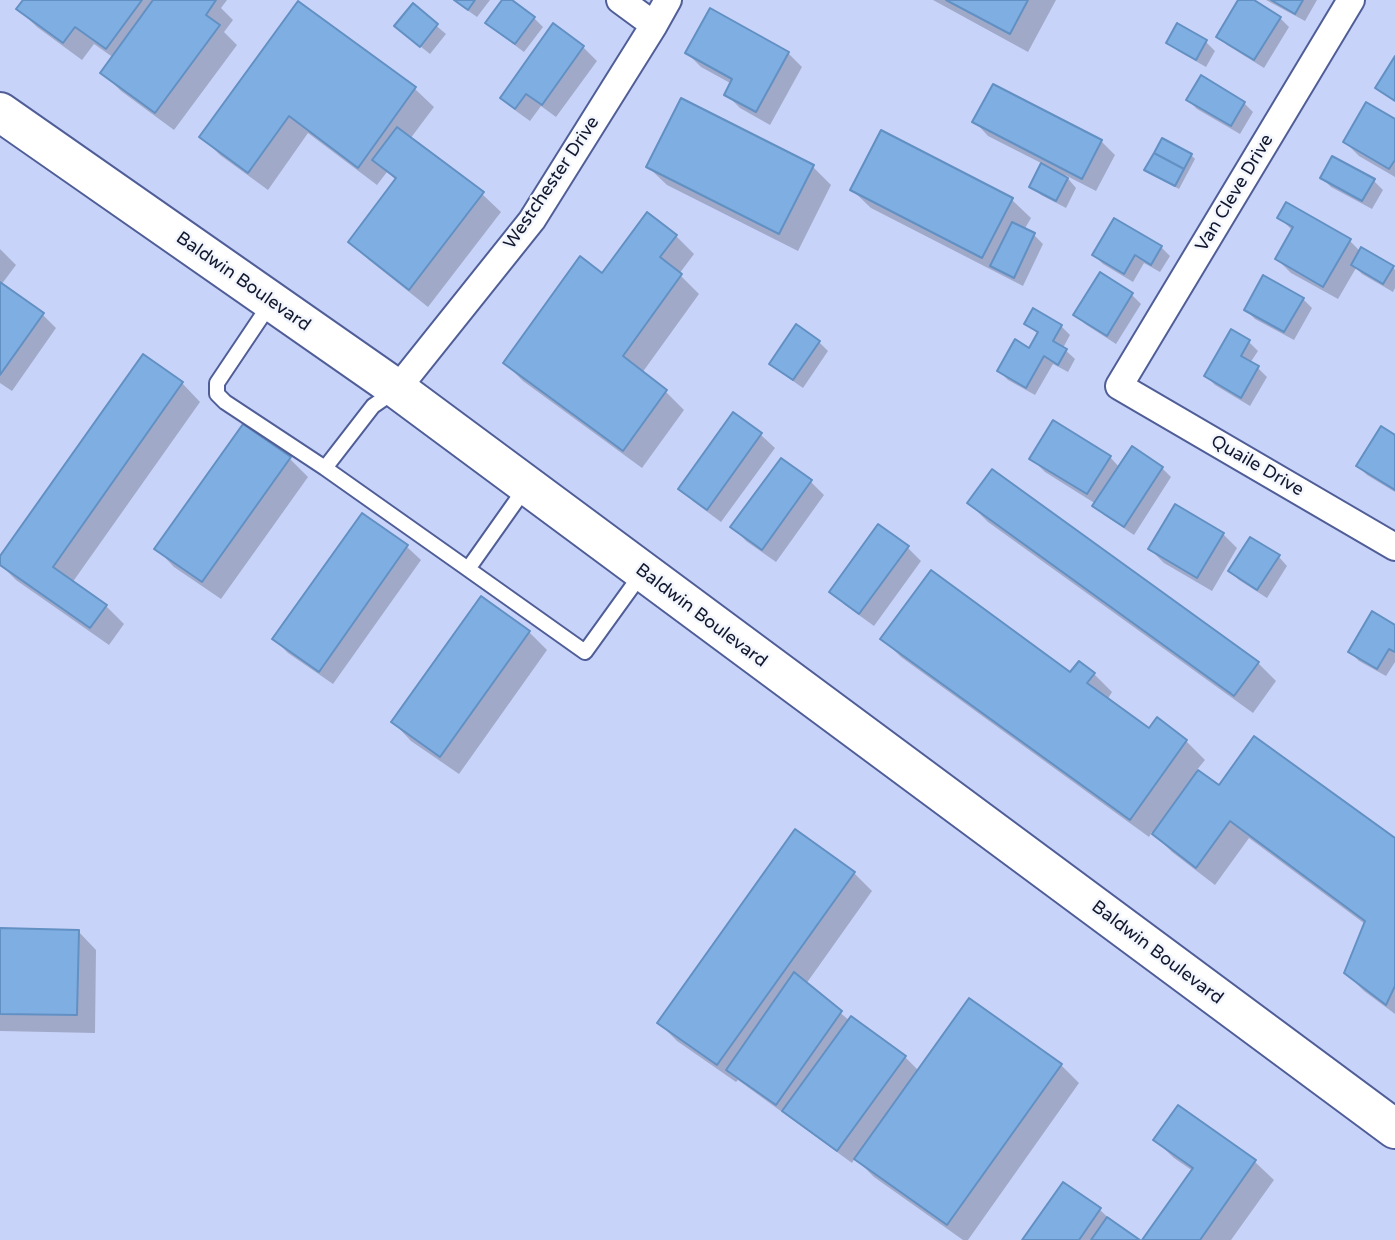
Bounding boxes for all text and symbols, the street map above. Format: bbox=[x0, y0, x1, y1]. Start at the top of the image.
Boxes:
street label: Westchester Drive bbox=[500, 113, 604, 253]
street label: Van Cleve Drive bbox=[1192, 130, 1278, 256]
street label: Baldwin Boulevard bbox=[172, 227, 314, 337]
street label: Quaile Drive bbox=[1207, 431, 1307, 501]
street label: Baldwin Boulevard bbox=[631, 559, 771, 673]
street label: Baldwin Boulevard bbox=[1087, 896, 1227, 1010]

